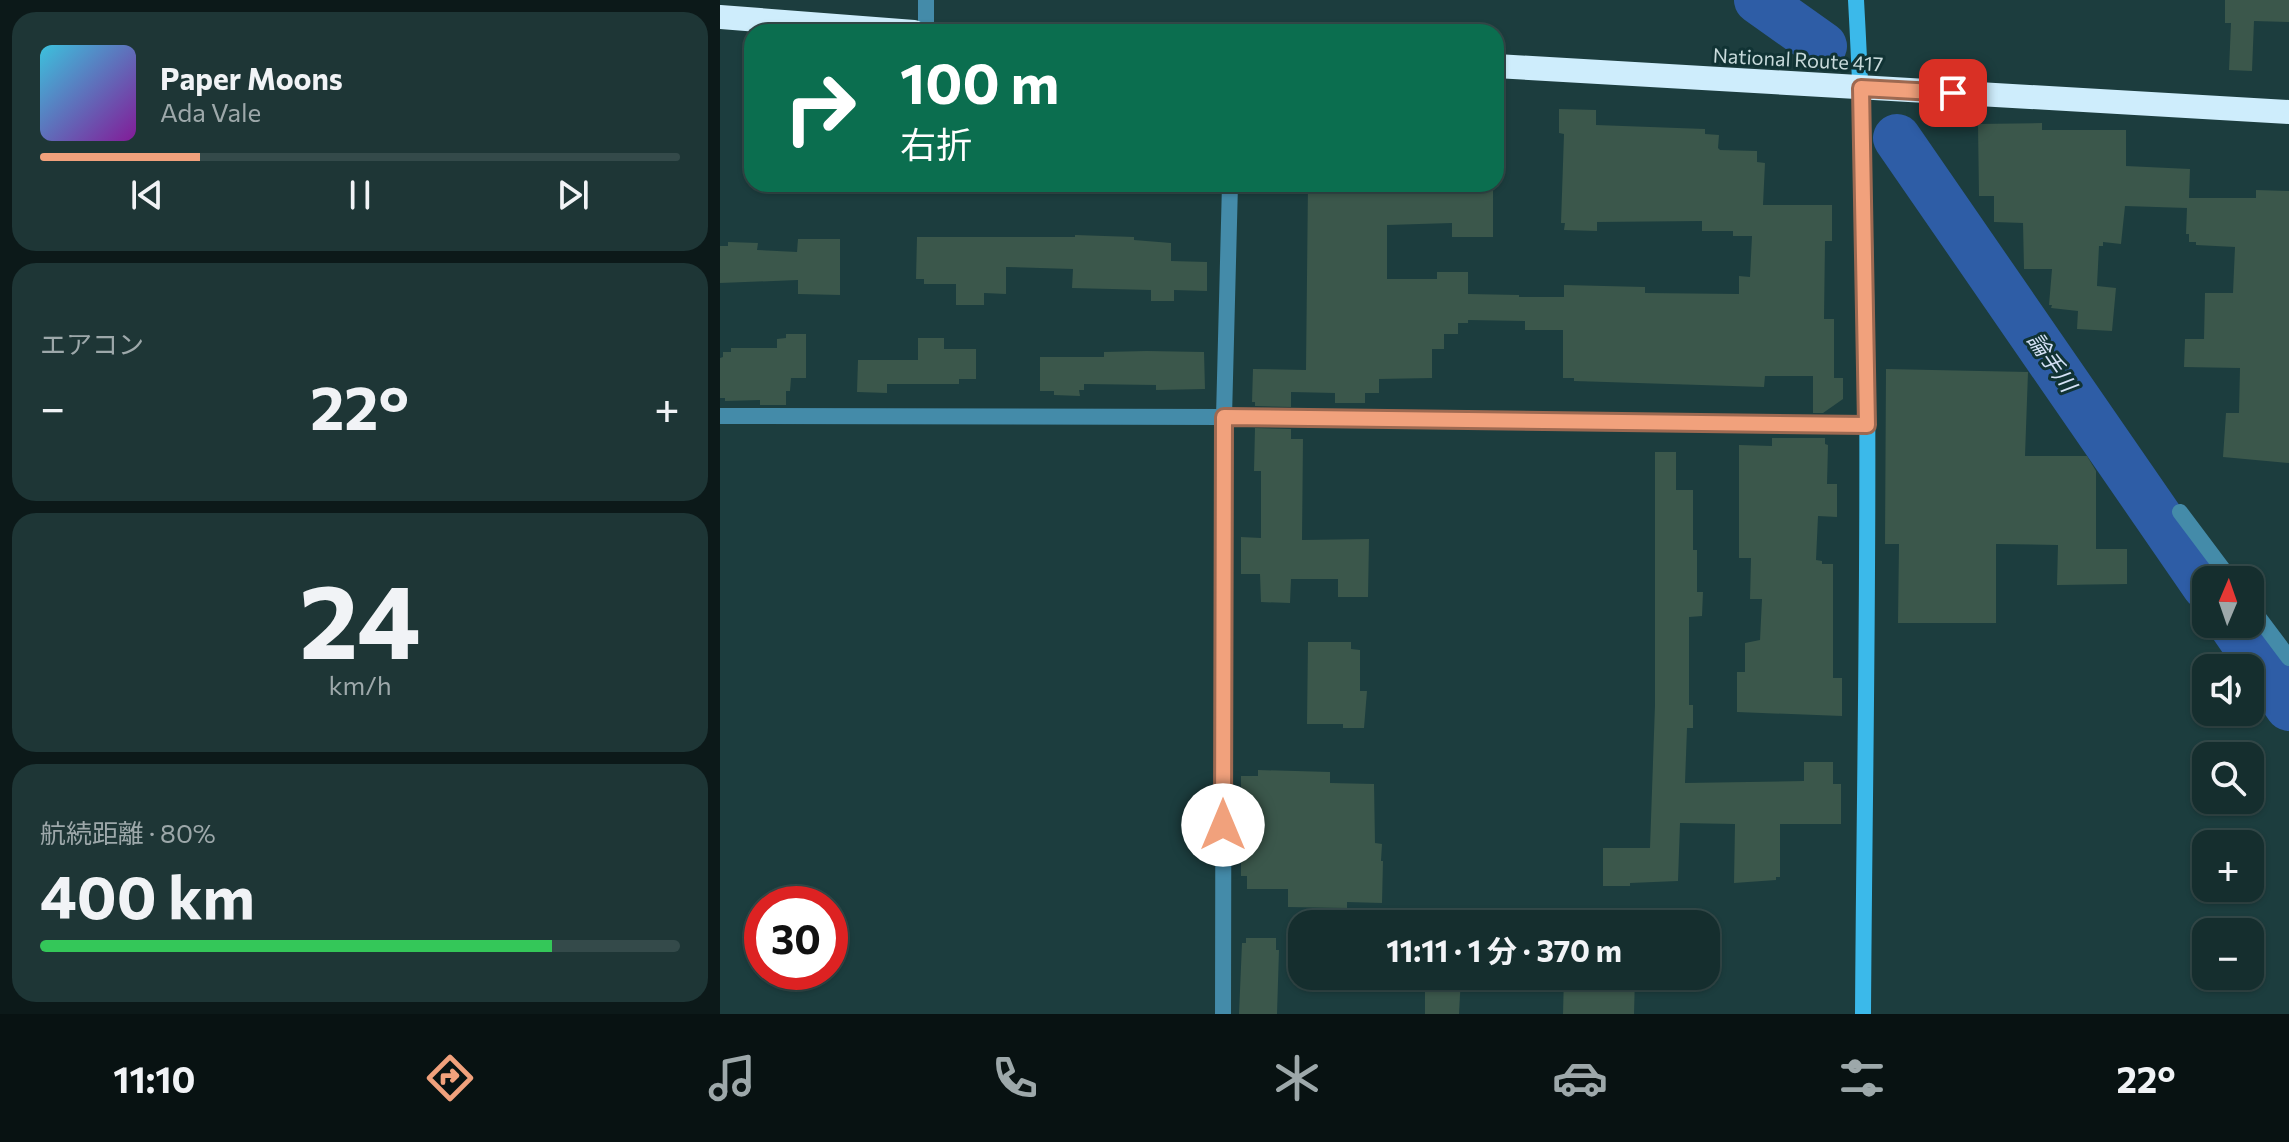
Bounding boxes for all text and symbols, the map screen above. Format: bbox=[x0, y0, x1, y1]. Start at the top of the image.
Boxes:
street label: National Route 417 bbox=[1712, 43, 1884, 75]
text: 100 m bbox=[900, 47, 1059, 116]
icon: right bbox=[768, 56, 872, 160]
text: Paper Moons bbox=[160, 59, 343, 96]
pin bbox=[1919, 59, 1987, 127]
icon: arrive bbox=[1931, 71, 1975, 115]
text: Ada Vale bbox=[160, 96, 261, 127]
text: 右折 bbox=[900, 121, 972, 165]
icon: previous bbox=[125, 173, 169, 217]
icon: pause bbox=[338, 173, 382, 217]
icon: next bbox=[551, 173, 595, 217]
water label: 論手川 bbox=[2022, 327, 2084, 398]
text: エアコン bbox=[40, 328, 144, 359]
text: 22° bbox=[310, 369, 409, 442]
text: − bbox=[40, 379, 65, 433]
text: + bbox=[654, 379, 680, 433]
text: 24 bbox=[299, 553, 421, 680]
north arrow bbox=[2192, 566, 2264, 638]
map controls bbox=[2192, 566, 2264, 990]
button: sound bbox=[2192, 654, 2264, 726]
text: km/h bbox=[328, 669, 392, 700]
button: search bbox=[2192, 742, 2264, 814]
position arrow bbox=[1181, 783, 1265, 867]
text: 航続距離 · 80% bbox=[40, 817, 216, 848]
button: + bbox=[2192, 830, 2264, 902]
text: 400 km bbox=[40, 858, 255, 931]
speed limit sign: 30 bbox=[744, 886, 848, 990]
button: − bbox=[2192, 918, 2264, 990]
text: 11:11 · 1 分 · 370 m bbox=[1386, 931, 1622, 968]
icon: directions bbox=[422, 1050, 478, 1106]
icon: music bbox=[704, 1050, 760, 1106]
icon: phone bbox=[987, 1050, 1043, 1106]
icon: climate bbox=[1269, 1050, 1325, 1106]
icon: car bbox=[1552, 1050, 1608, 1106]
icon: filters bbox=[1834, 1050, 1890, 1106]
text: 11:10 bbox=[113, 1056, 196, 1100]
text: 22° bbox=[2116, 1056, 2176, 1100]

